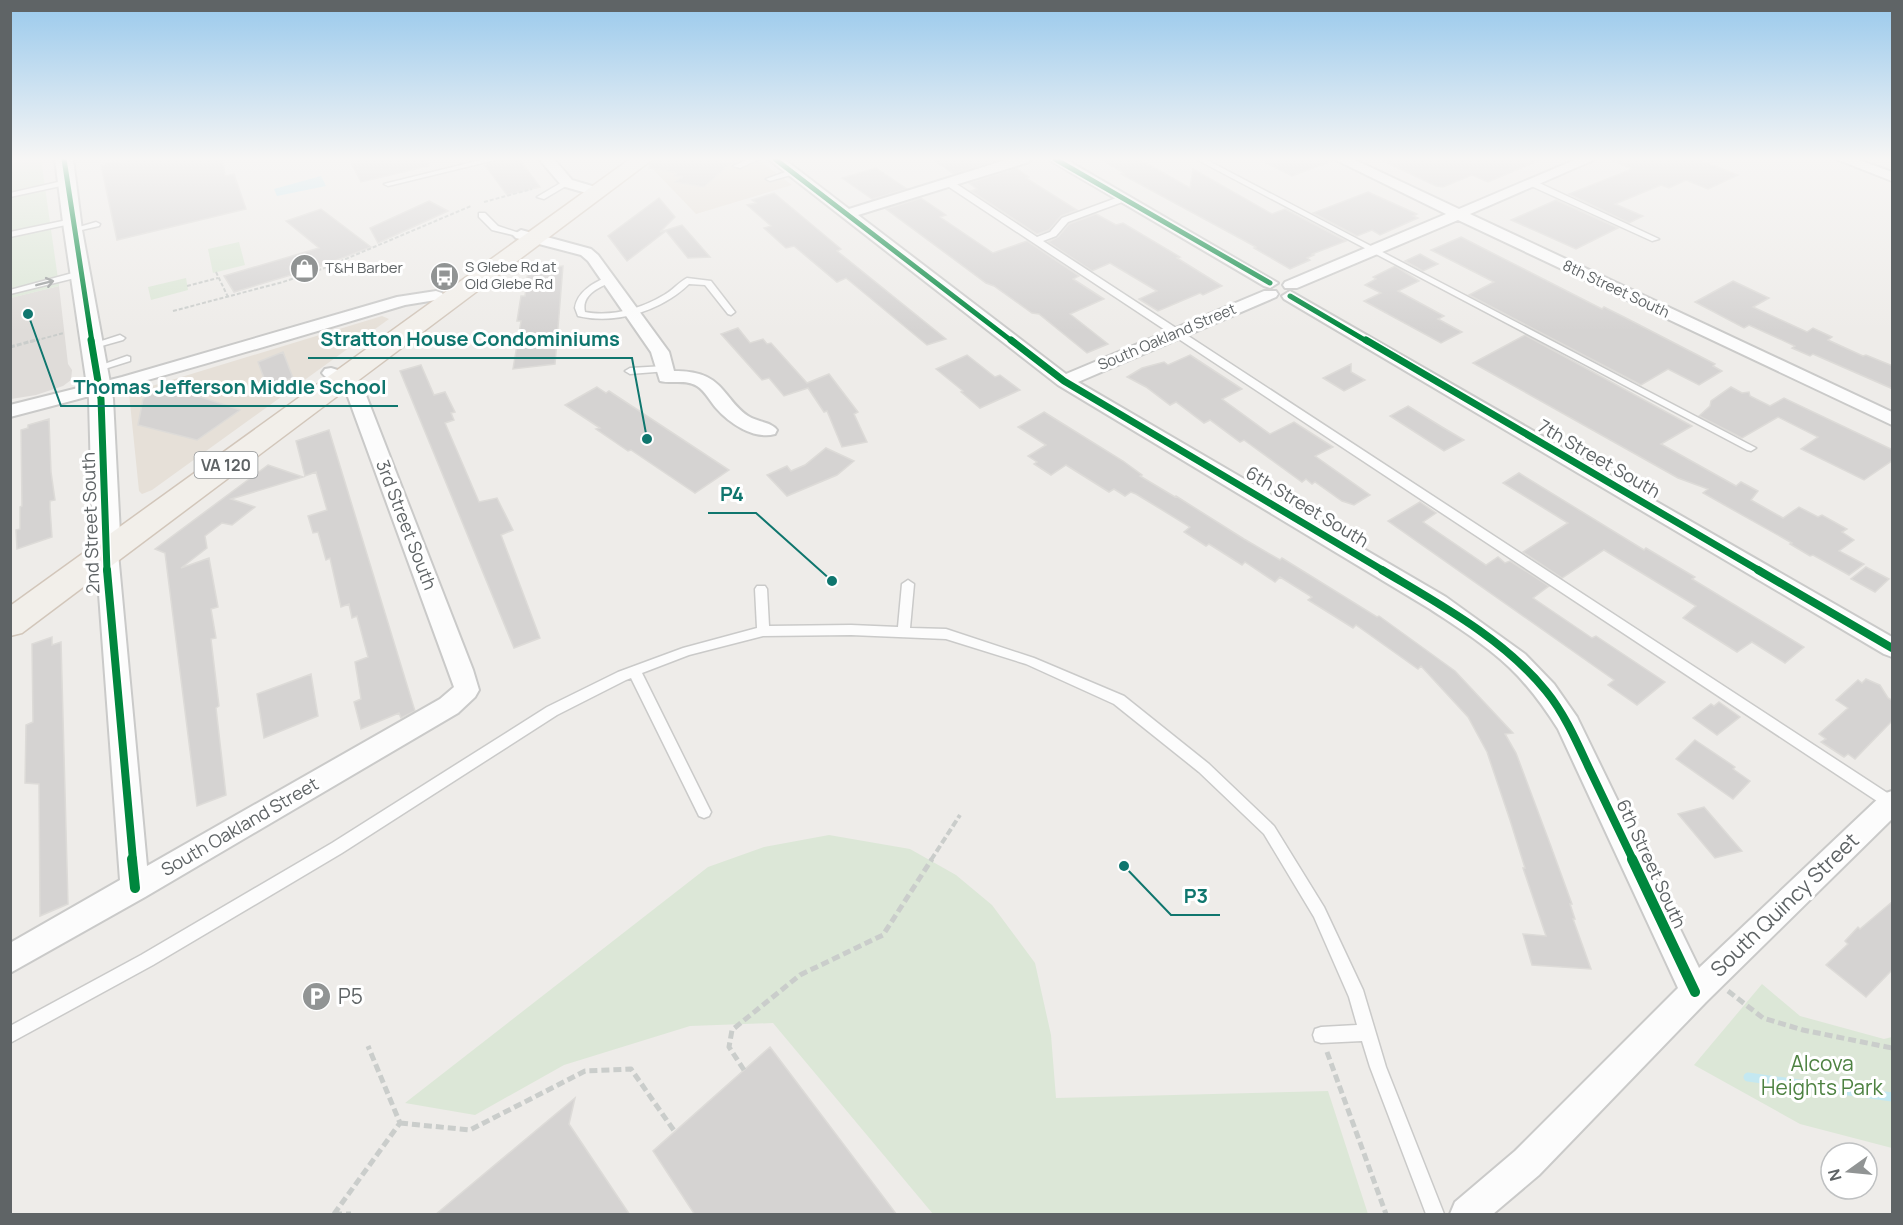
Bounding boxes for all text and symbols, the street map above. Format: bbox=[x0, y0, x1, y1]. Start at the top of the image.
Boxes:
shop icon: T&H Barber bbox=[288, 252, 320, 284]
street label: 8th Street South bbox=[1559, 255, 1673, 323]
place label: S Glebe Rd at Old Glebe Rd bbox=[465, 256, 556, 294]
place label: T&H Barber bbox=[325, 257, 404, 278]
bus stop icon: S Glebe Rd at Old Glebe Rd bbox=[428, 260, 460, 292]
one-way arrow bbox=[35, 277, 54, 289]
street label: South Oakland Street bbox=[1094, 298, 1239, 375]
callout: Stratton House Condominiums bbox=[308, 320, 632, 358]
text: Stratton House Condominiums bbox=[320, 325, 620, 352]
callout: Thomas Jefferson Middle School bbox=[61, 368, 398, 406]
text: Thomas Jefferson Middle School bbox=[73, 373, 387, 400]
street label: 7th Street South bbox=[1534, 413, 1665, 503]
street label: 2nd Street South bbox=[76, 452, 104, 594]
road number: VA 120 bbox=[194, 452, 258, 478]
street label: 3rd Street South bbox=[371, 456, 443, 593]
street label: 6th Street South bbox=[1242, 460, 1373, 552]
callout: P4 bbox=[708, 475, 756, 513]
text: P4 bbox=[720, 480, 744, 507]
street label: South Oakland Street bbox=[156, 771, 323, 881]
street label: 6th Street South bbox=[1612, 795, 1692, 932]
street label: South Quincy Street bbox=[1704, 826, 1865, 982]
callout: P3 bbox=[1171, 877, 1220, 915]
text: P3 bbox=[1184, 882, 1208, 909]
parking icon: P5 bbox=[301, 981, 333, 1013]
place label: P5 bbox=[338, 982, 363, 1010]
park label: Alcova Heights Park bbox=[1761, 1049, 1884, 1101]
north arrow bbox=[1819, 1141, 1879, 1201]
text: N bbox=[1822, 1166, 1847, 1183]

